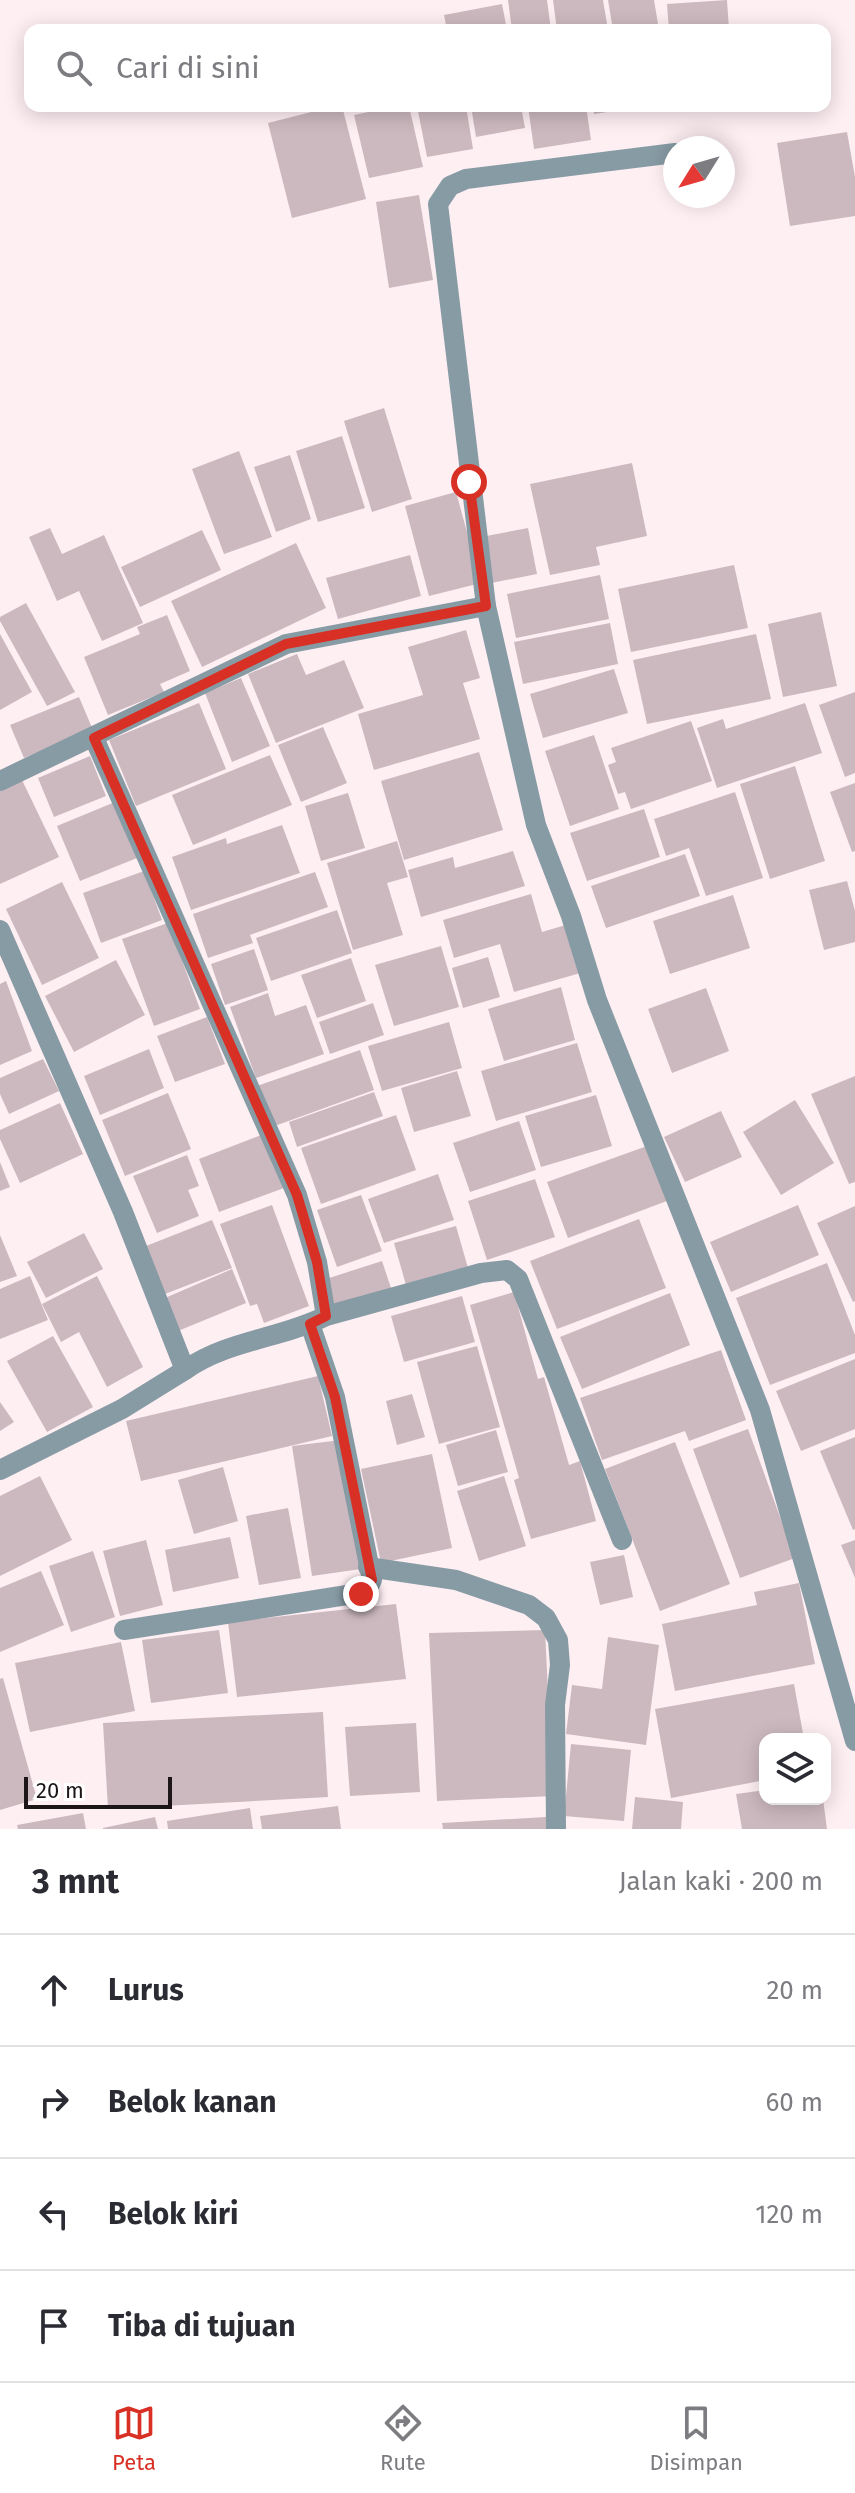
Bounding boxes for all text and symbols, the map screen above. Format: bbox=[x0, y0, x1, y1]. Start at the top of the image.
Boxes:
search box bbox=[24, 24, 831, 112]
icon: search bbox=[52, 46, 96, 90]
text: Cari di sini bbox=[116, 50, 260, 86]
north arrow bbox=[663, 136, 735, 208]
route start bbox=[451, 464, 487, 500]
route end bbox=[343, 1576, 379, 1612]
map controls bbox=[759, 1733, 831, 1805]
button: layers bbox=[759, 1733, 831, 1805]
scale bar bbox=[24, 1773, 172, 1809]
text: 20 m bbox=[36, 1777, 84, 1804]
text: 3 mnt bbox=[32, 1861, 119, 1902]
text: Jalan kaki · 200 m bbox=[619, 1866, 823, 1897]
icon: ahead bbox=[32, 1968, 76, 2012]
text: Lurus bbox=[108, 1972, 184, 2008]
text: 20 m bbox=[766, 1975, 823, 2006]
icon: right bbox=[32, 2080, 76, 2124]
text: Belok kanan bbox=[108, 2084, 277, 2120]
text: 60 m bbox=[765, 2087, 823, 2118]
icon: left bbox=[32, 2192, 76, 2236]
text: Belok kiri bbox=[108, 2196, 239, 2232]
text: 120 m bbox=[755, 2199, 823, 2230]
icon: arrive bbox=[32, 2304, 76, 2348]
text: Tiba di tujuan bbox=[108, 2308, 295, 2344]
tab: Peta bbox=[112, 2401, 156, 2476]
tab: Rute bbox=[380, 2401, 426, 2476]
tab: Disimpan bbox=[650, 2401, 743, 2476]

